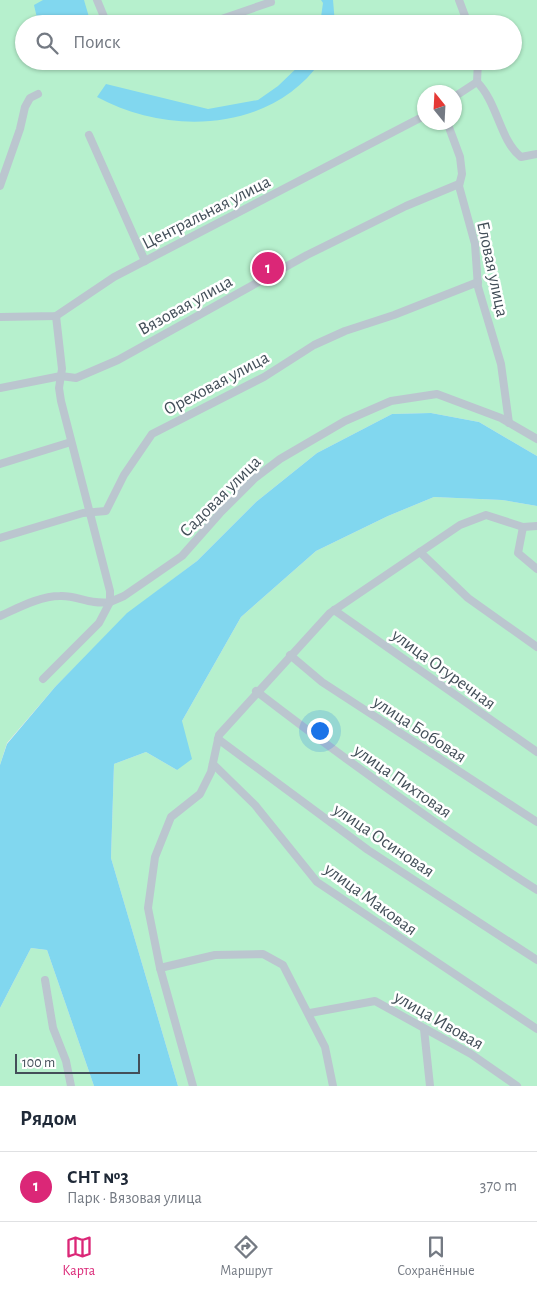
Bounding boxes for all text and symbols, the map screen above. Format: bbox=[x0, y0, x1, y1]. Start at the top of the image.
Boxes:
search box bbox=[15, 15, 522, 70]
icon: search bbox=[33, 29, 61, 57]
text: Поиск bbox=[73, 33, 120, 52]
north arrow bbox=[417, 85, 462, 130]
street label: Центральная улица bbox=[139, 173, 274, 253]
street label: Еловая улица bbox=[473, 220, 511, 319]
pin: 1 bbox=[252, 249, 284, 287]
street label: Вязовая улица bbox=[135, 273, 236, 339]
street label: Ореховая улица bbox=[161, 349, 272, 419]
street label: Садовая улица bbox=[177, 453, 265, 541]
street label: улица Огуречная bbox=[387, 626, 499, 713]
street label: улица Бобовая bbox=[369, 692, 470, 767]
your location bbox=[307, 718, 333, 744]
street label: улица Пихтовая bbox=[349, 741, 455, 822]
street label: улица Осиновая bbox=[329, 800, 437, 881]
street label: улица Маковая bbox=[320, 860, 420, 939]
street label: улица Ивовая bbox=[390, 988, 486, 1054]
scale bar bbox=[15, 1051, 140, 1074]
text: 100 m bbox=[22, 1056, 55, 1070]
text: Рядом bbox=[20, 1108, 77, 1129]
text: СНТ №3 bbox=[67, 1168, 129, 1187]
text: 1 bbox=[33, 1178, 39, 1194]
text: 370 m bbox=[480, 1178, 517, 1194]
text: Парк · Вязовая улица bbox=[67, 1190, 202, 1206]
tab: Карта bbox=[62, 1233, 95, 1280]
tab: Маршрут bbox=[220, 1233, 273, 1280]
tab: Сохранённые bbox=[397, 1233, 475, 1280]

